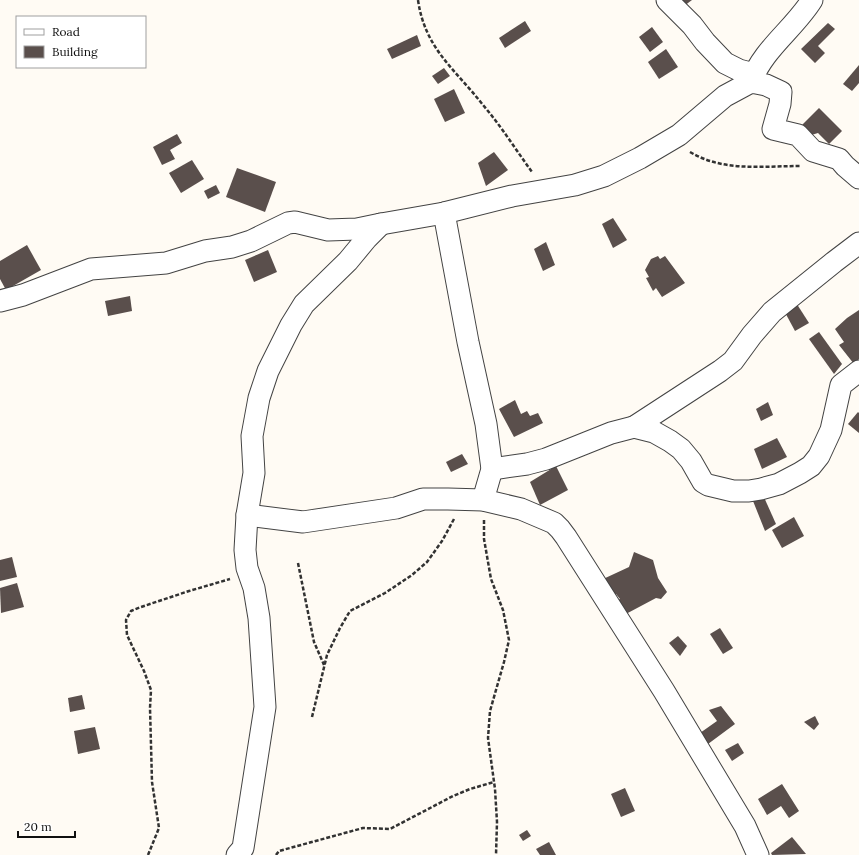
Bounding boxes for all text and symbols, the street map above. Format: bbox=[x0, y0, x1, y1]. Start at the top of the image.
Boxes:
legend bbox=[16, 16, 146, 68]
text: Road bbox=[52, 24, 80, 39]
text: Building bbox=[52, 44, 98, 59]
scale bar bbox=[18, 813, 75, 839]
text: 20 m bbox=[24, 819, 52, 834]

